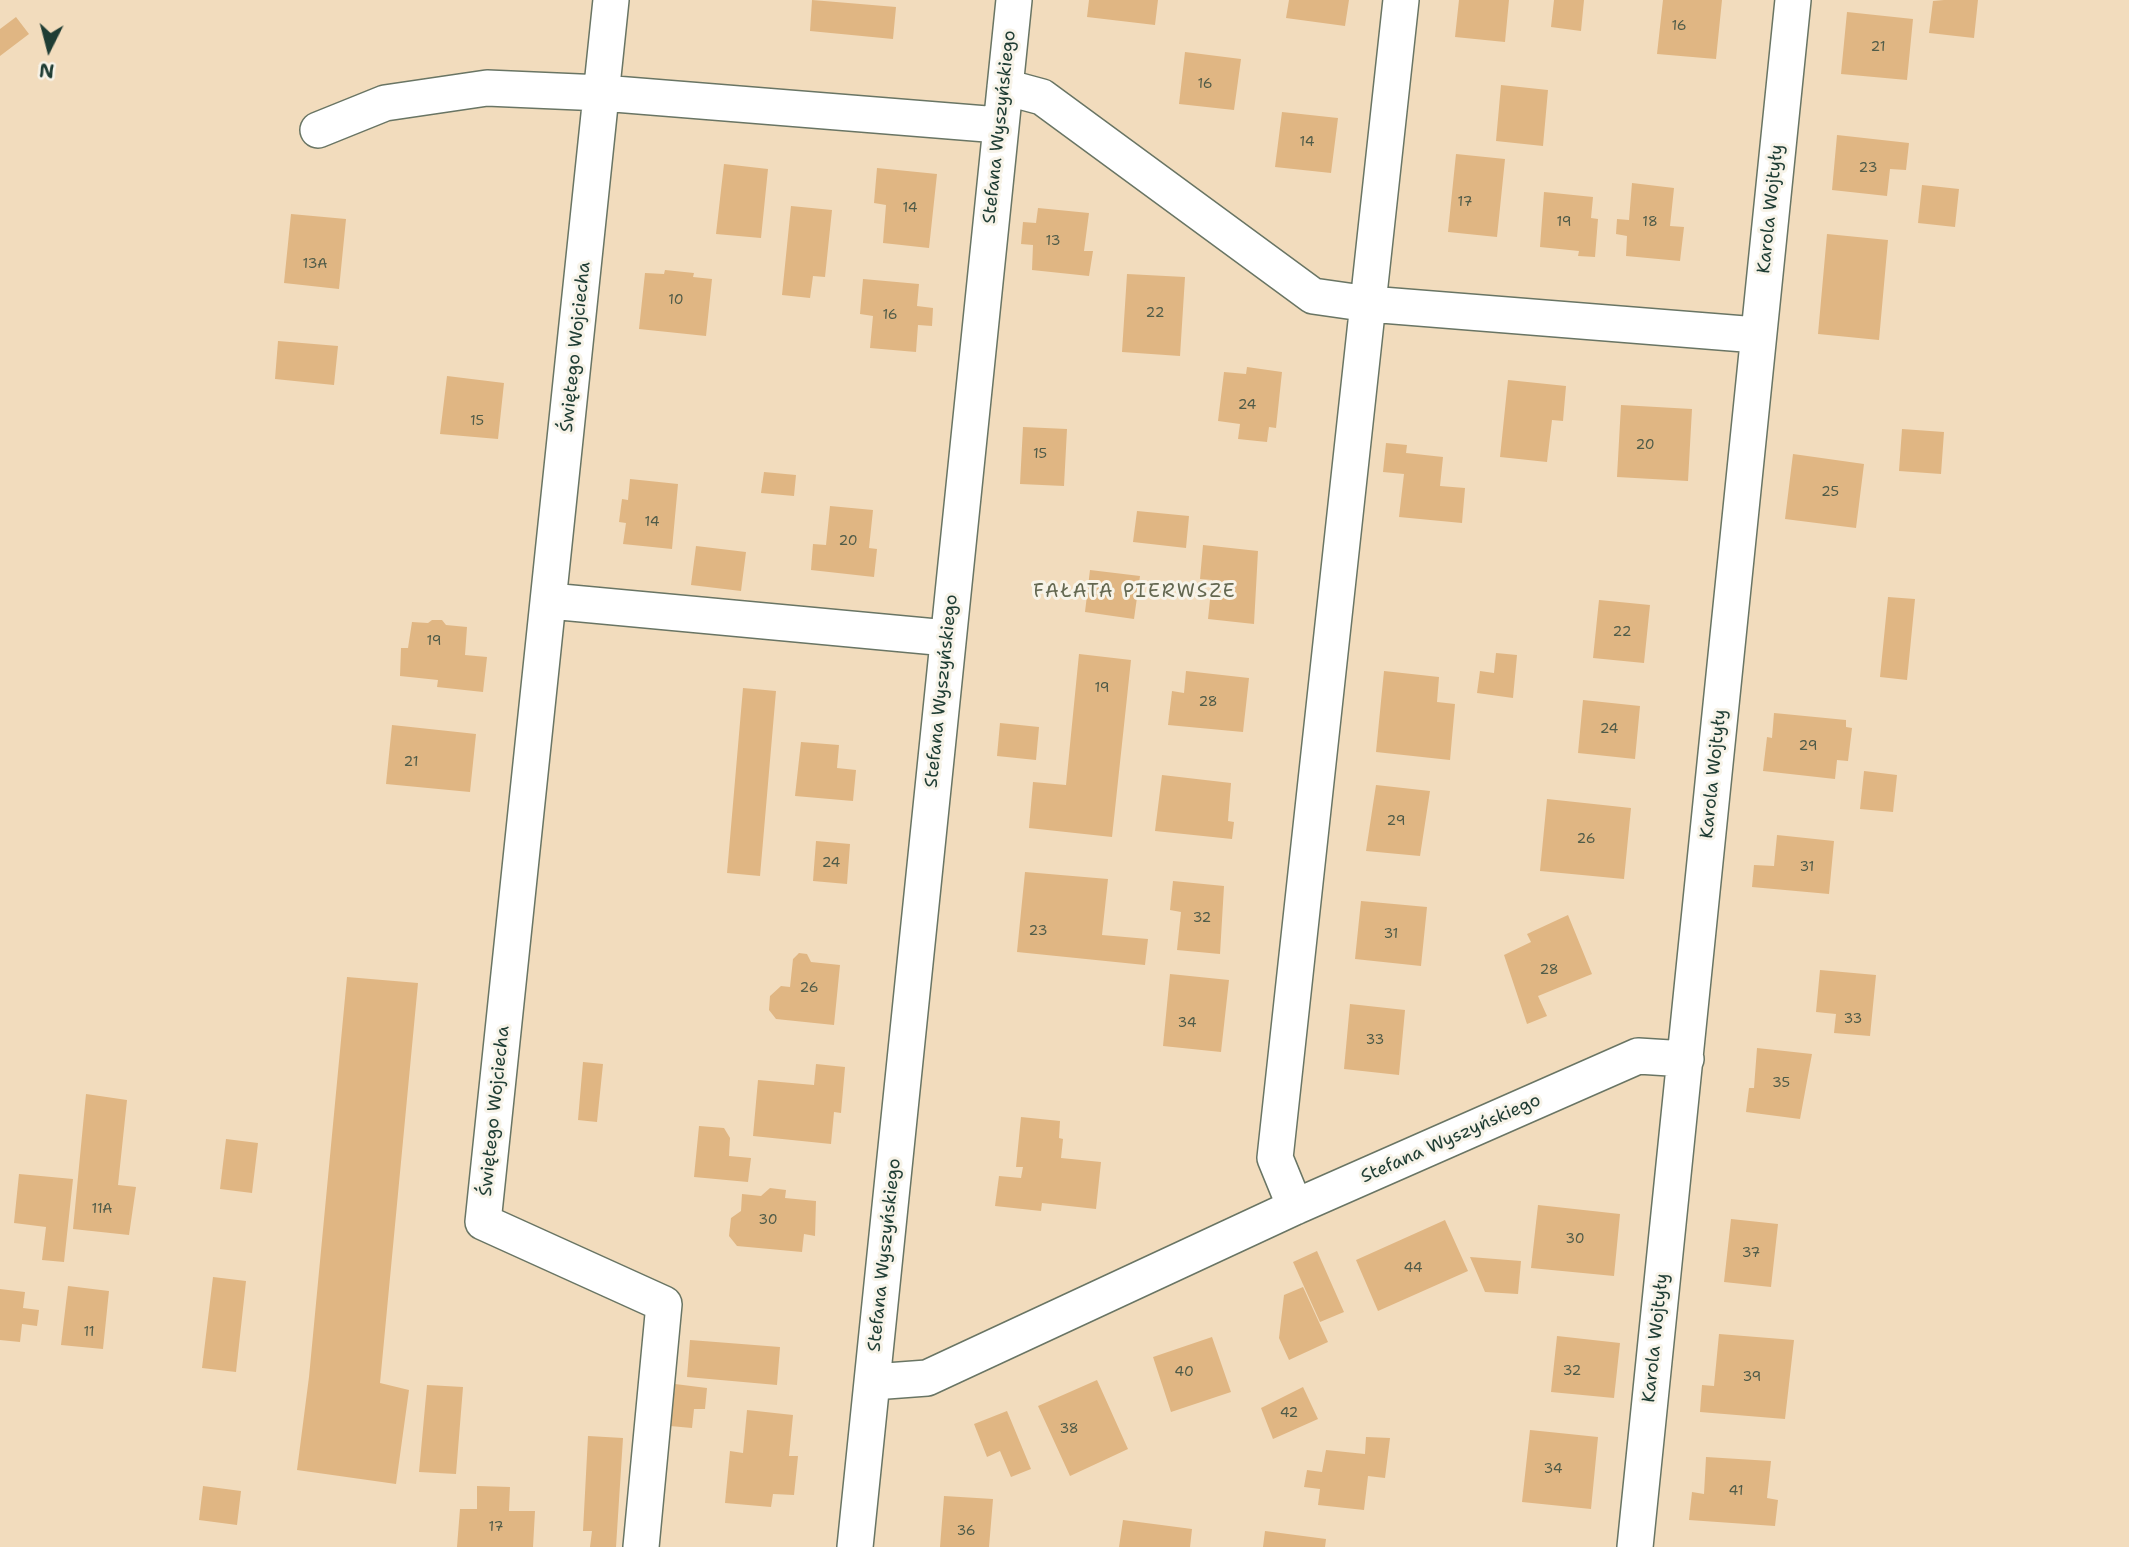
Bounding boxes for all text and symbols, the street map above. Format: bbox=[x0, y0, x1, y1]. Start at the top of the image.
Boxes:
north arrow bbox=[14, 14, 84, 84]
house number: 16 bbox=[1671, 18, 1687, 34]
street label: Stefana Wyszyńskiego bbox=[979, 29, 1021, 225]
house number: 21 bbox=[1871, 39, 1885, 55]
text: N bbox=[38, 57, 56, 84]
house number: 16 bbox=[1197, 76, 1213, 92]
house number: 14 bbox=[1299, 134, 1315, 150]
street label: Karola Wojtyły bbox=[1753, 143, 1789, 275]
house number: 23 bbox=[1859, 160, 1877, 176]
house number: 17 bbox=[1458, 194, 1472, 210]
house number: 14 bbox=[902, 200, 918, 216]
house number: 19 bbox=[1556, 214, 1572, 230]
house number: 18 bbox=[1642, 214, 1658, 230]
house number: 13 bbox=[1046, 233, 1060, 249]
house number: 13A bbox=[303, 256, 327, 272]
street label: Świętego Wojciecha bbox=[556, 261, 596, 433]
house number: 10 bbox=[668, 292, 684, 308]
house number: 22 bbox=[1146, 305, 1164, 321]
house number: 16 bbox=[882, 307, 898, 323]
house number: 24 bbox=[1238, 397, 1256, 413]
house number: 15 bbox=[470, 413, 484, 429]
house number: 20 bbox=[1635, 437, 1655, 453]
house number: 15 bbox=[1033, 446, 1047, 462]
house number: 25 bbox=[1821, 484, 1839, 500]
house number: 14 bbox=[644, 514, 660, 530]
house number: 20 bbox=[838, 533, 858, 549]
district label: FAŁATA PIERWSZE bbox=[1035, 581, 1235, 603]
street label: Stefana Wyszyńskiego bbox=[921, 593, 963, 789]
house number: 22 bbox=[1613, 624, 1631, 640]
house number: 19 bbox=[426, 633, 442, 649]
house number: 19 bbox=[1094, 680, 1110, 696]
house number: 28 bbox=[1198, 694, 1218, 710]
street label: Karola Wojtyły bbox=[1696, 708, 1732, 840]
house number: 24 bbox=[1600, 721, 1618, 737]
house number: 29 bbox=[1799, 738, 1817, 754]
house number: 21 bbox=[404, 754, 418, 770]
house number: 29 bbox=[1387, 813, 1405, 829]
house number: 26 bbox=[1577, 831, 1595, 847]
house number: 24 bbox=[822, 855, 840, 871]
house number: 31 bbox=[1800, 859, 1814, 875]
house number: 32 bbox=[1193, 910, 1211, 926]
house number: 23 bbox=[1029, 923, 1047, 939]
house number: 31 bbox=[1384, 926, 1398, 942]
house number: 28 bbox=[1539, 962, 1559, 978]
house number: 26 bbox=[800, 980, 818, 996]
house number: 33 bbox=[1844, 1011, 1862, 1027]
house number: 34 bbox=[1177, 1015, 1197, 1031]
street label: Świętego Wojciecha bbox=[475, 1025, 515, 1197]
house number: 33 bbox=[1366, 1032, 1384, 1048]
house number: 35 bbox=[1772, 1075, 1790, 1091]
street label: Stefana Wyszyńskiego bbox=[1358, 1090, 1544, 1188]
street label: Stefana Wyszyńskiego bbox=[864, 1157, 906, 1353]
house number: 11A bbox=[92, 1201, 112, 1217]
house number: 30 bbox=[758, 1212, 778, 1228]
house number: 30 bbox=[1565, 1231, 1585, 1247]
house number: 37 bbox=[1742, 1245, 1760, 1261]
house number: 44 bbox=[1403, 1260, 1423, 1276]
street label: Karola Wojtyły bbox=[1638, 1272, 1674, 1404]
house number: 11 bbox=[83, 1324, 95, 1340]
house number: 32 bbox=[1563, 1363, 1581, 1379]
house number: 40 bbox=[1174, 1364, 1194, 1380]
house number: 39 bbox=[1743, 1369, 1761, 1385]
house number: 42 bbox=[1280, 1405, 1298, 1421]
house number: 38 bbox=[1059, 1421, 1079, 1437]
house number: 34 bbox=[1543, 1461, 1563, 1477]
house number: 41 bbox=[1729, 1483, 1743, 1499]
house number: 17 bbox=[489, 1519, 503, 1535]
house number: 36 bbox=[956, 1523, 976, 1539]

